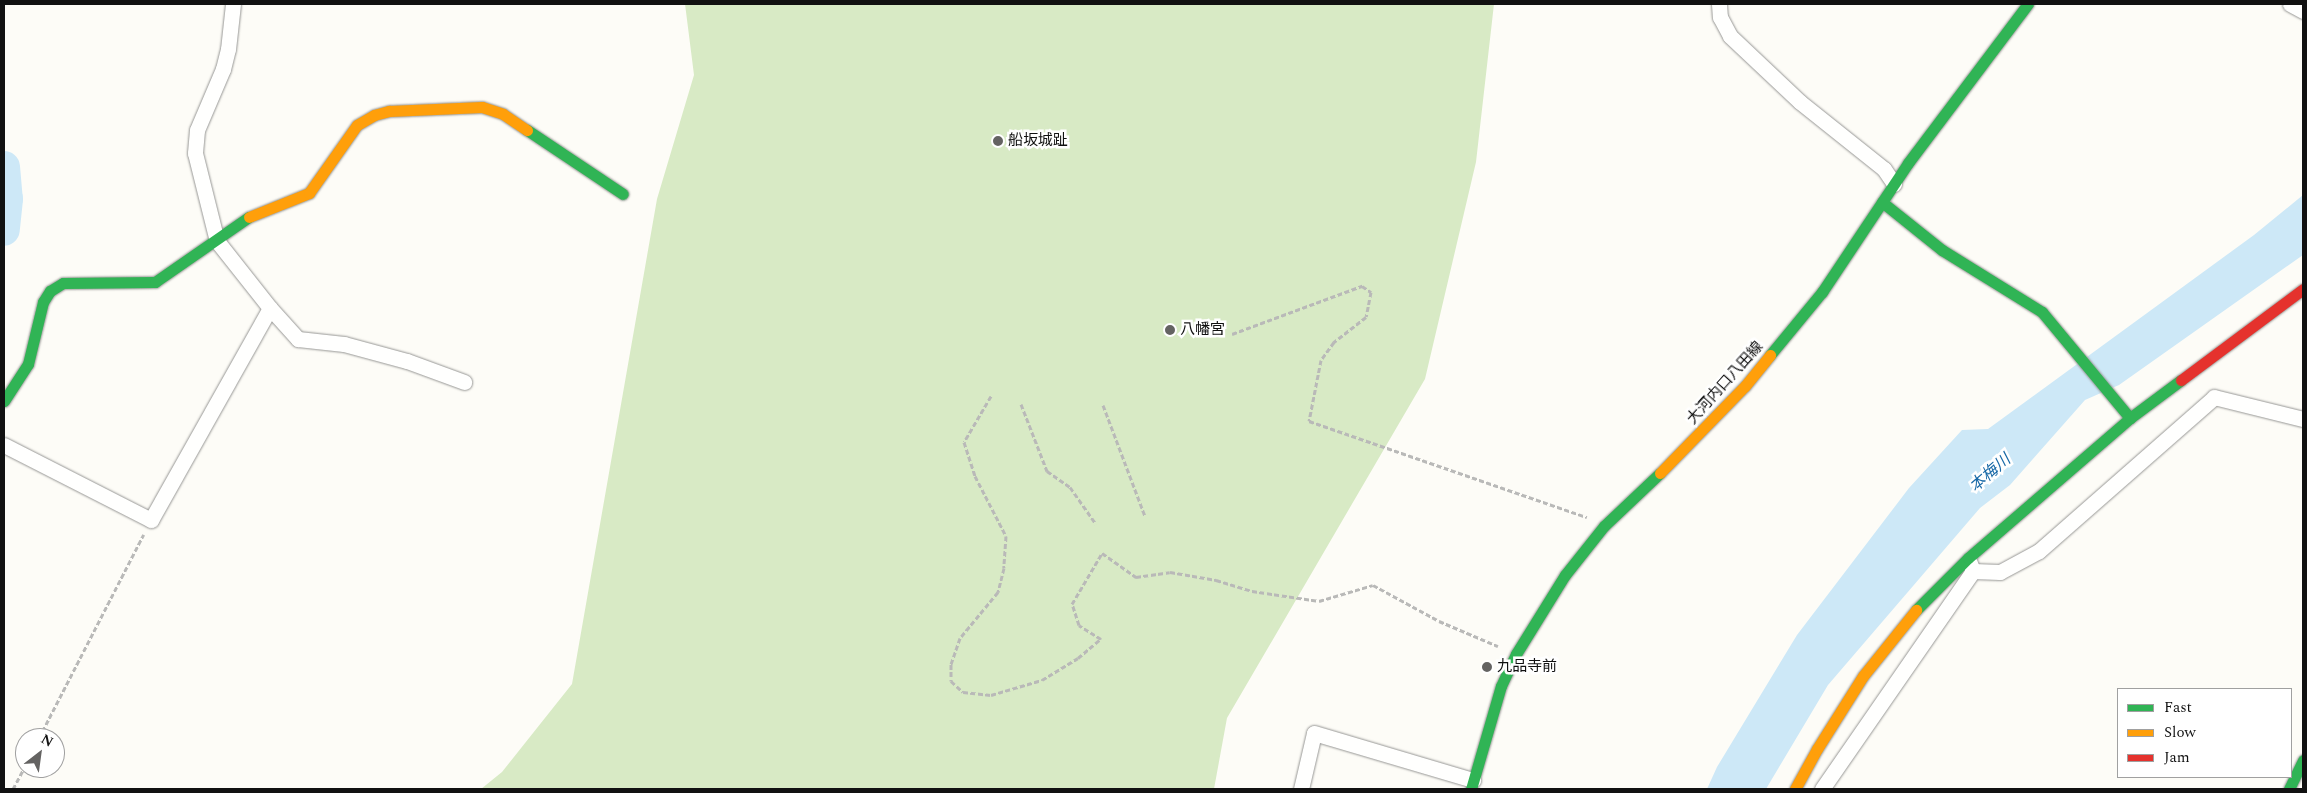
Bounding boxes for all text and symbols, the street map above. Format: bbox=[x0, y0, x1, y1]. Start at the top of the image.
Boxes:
place label: 船坂城趾 bbox=[1008, 132, 1068, 150]
marker: 船坂城趾 bbox=[992, 135, 1004, 147]
place label: 八幡宮 bbox=[1180, 321, 1225, 339]
marker: 八幡宮 bbox=[1164, 324, 1176, 336]
street label: 大河内口八田線 bbox=[1683, 338, 1767, 428]
water label: 本梅川 bbox=[1966, 450, 2014, 496]
place label: 九品寺前 bbox=[1497, 658, 1557, 676]
marker: 九品寺前 bbox=[1481, 661, 1493, 673]
legend bbox=[2117, 688, 2292, 778]
text: Fast bbox=[2164, 696, 2192, 719]
text: Slow bbox=[2164, 721, 2196, 744]
north arrow bbox=[15, 728, 65, 778]
text: N bbox=[37, 728, 57, 752]
text: Jam bbox=[2164, 746, 2190, 769]

